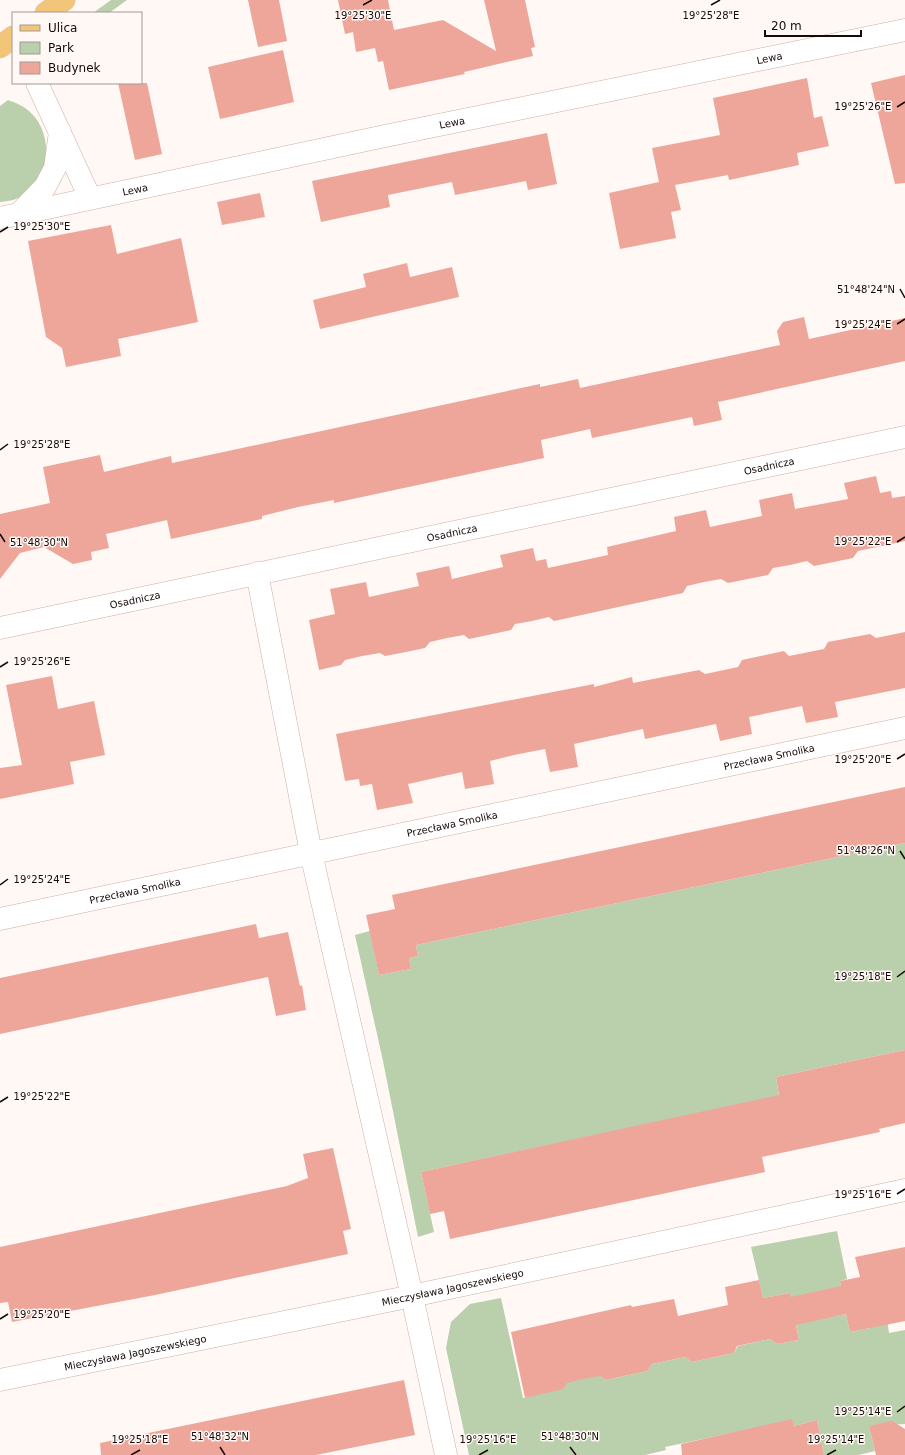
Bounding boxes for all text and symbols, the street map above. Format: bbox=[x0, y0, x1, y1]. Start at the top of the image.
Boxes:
text: 19°25'30"E bbox=[335, 10, 391, 21]
text: 19°25'28"E bbox=[683, 10, 739, 21]
legend bbox=[12, 12, 142, 84]
scale bar bbox=[765, 12, 861, 38]
text: 20 m bbox=[771, 19, 802, 33]
text: Ulica bbox=[48, 21, 77, 35]
text: Park bbox=[48, 41, 74, 55]
street label: Lewa bbox=[756, 50, 783, 66]
text: Budynek bbox=[48, 61, 101, 75]
text: 19°25'26"E bbox=[835, 101, 891, 112]
street label: Lewa bbox=[438, 114, 466, 130]
street label: Lewa bbox=[121, 181, 149, 197]
text: 19°25'30"E bbox=[14, 221, 70, 232]
text: 51°48'24"N bbox=[837, 284, 895, 295]
text: 19°25'24"E bbox=[835, 319, 891, 330]
text: 19°25'28"E bbox=[14, 439, 70, 450]
street label: Osadnicza bbox=[743, 455, 795, 476]
street label: Osadnicza bbox=[426, 522, 478, 543]
text: 19°25'22"E bbox=[835, 536, 891, 547]
text: 51°48'30"N bbox=[10, 537, 68, 548]
street label: Osadnicza bbox=[109, 589, 161, 610]
text: 19°25'26"E bbox=[14, 656, 70, 667]
street label: Przecława Smolika bbox=[722, 742, 816, 772]
text: 19°25'20"E bbox=[835, 754, 891, 765]
street label: Przecława Smolika bbox=[405, 809, 499, 839]
text: 51°48'26"N bbox=[837, 845, 895, 856]
text: 19°25'24"E bbox=[14, 874, 70, 885]
street label: Przecława Smolika bbox=[88, 876, 182, 905]
text: 19°25'18"E bbox=[835, 971, 891, 982]
text: 19°25'22"E bbox=[14, 1091, 70, 1102]
text: 19°25'16"E bbox=[835, 1189, 891, 1200]
street label: Mieczysława Jagoszewskiego bbox=[381, 1267, 525, 1308]
text: 19°25'20"E bbox=[14, 1309, 70, 1320]
street label: Mieczysława Jagoszewskiego bbox=[63, 1333, 207, 1372]
text: 19°25'14"E bbox=[835, 1406, 891, 1417]
text: 51°48'32"N bbox=[191, 1431, 249, 1442]
text: 51°48'30"N bbox=[541, 1431, 599, 1442]
text: 19°25'18"E bbox=[112, 1434, 168, 1445]
text: 19°25'16"E bbox=[460, 1434, 516, 1445]
text: 19°25'14"E bbox=[808, 1434, 864, 1445]

